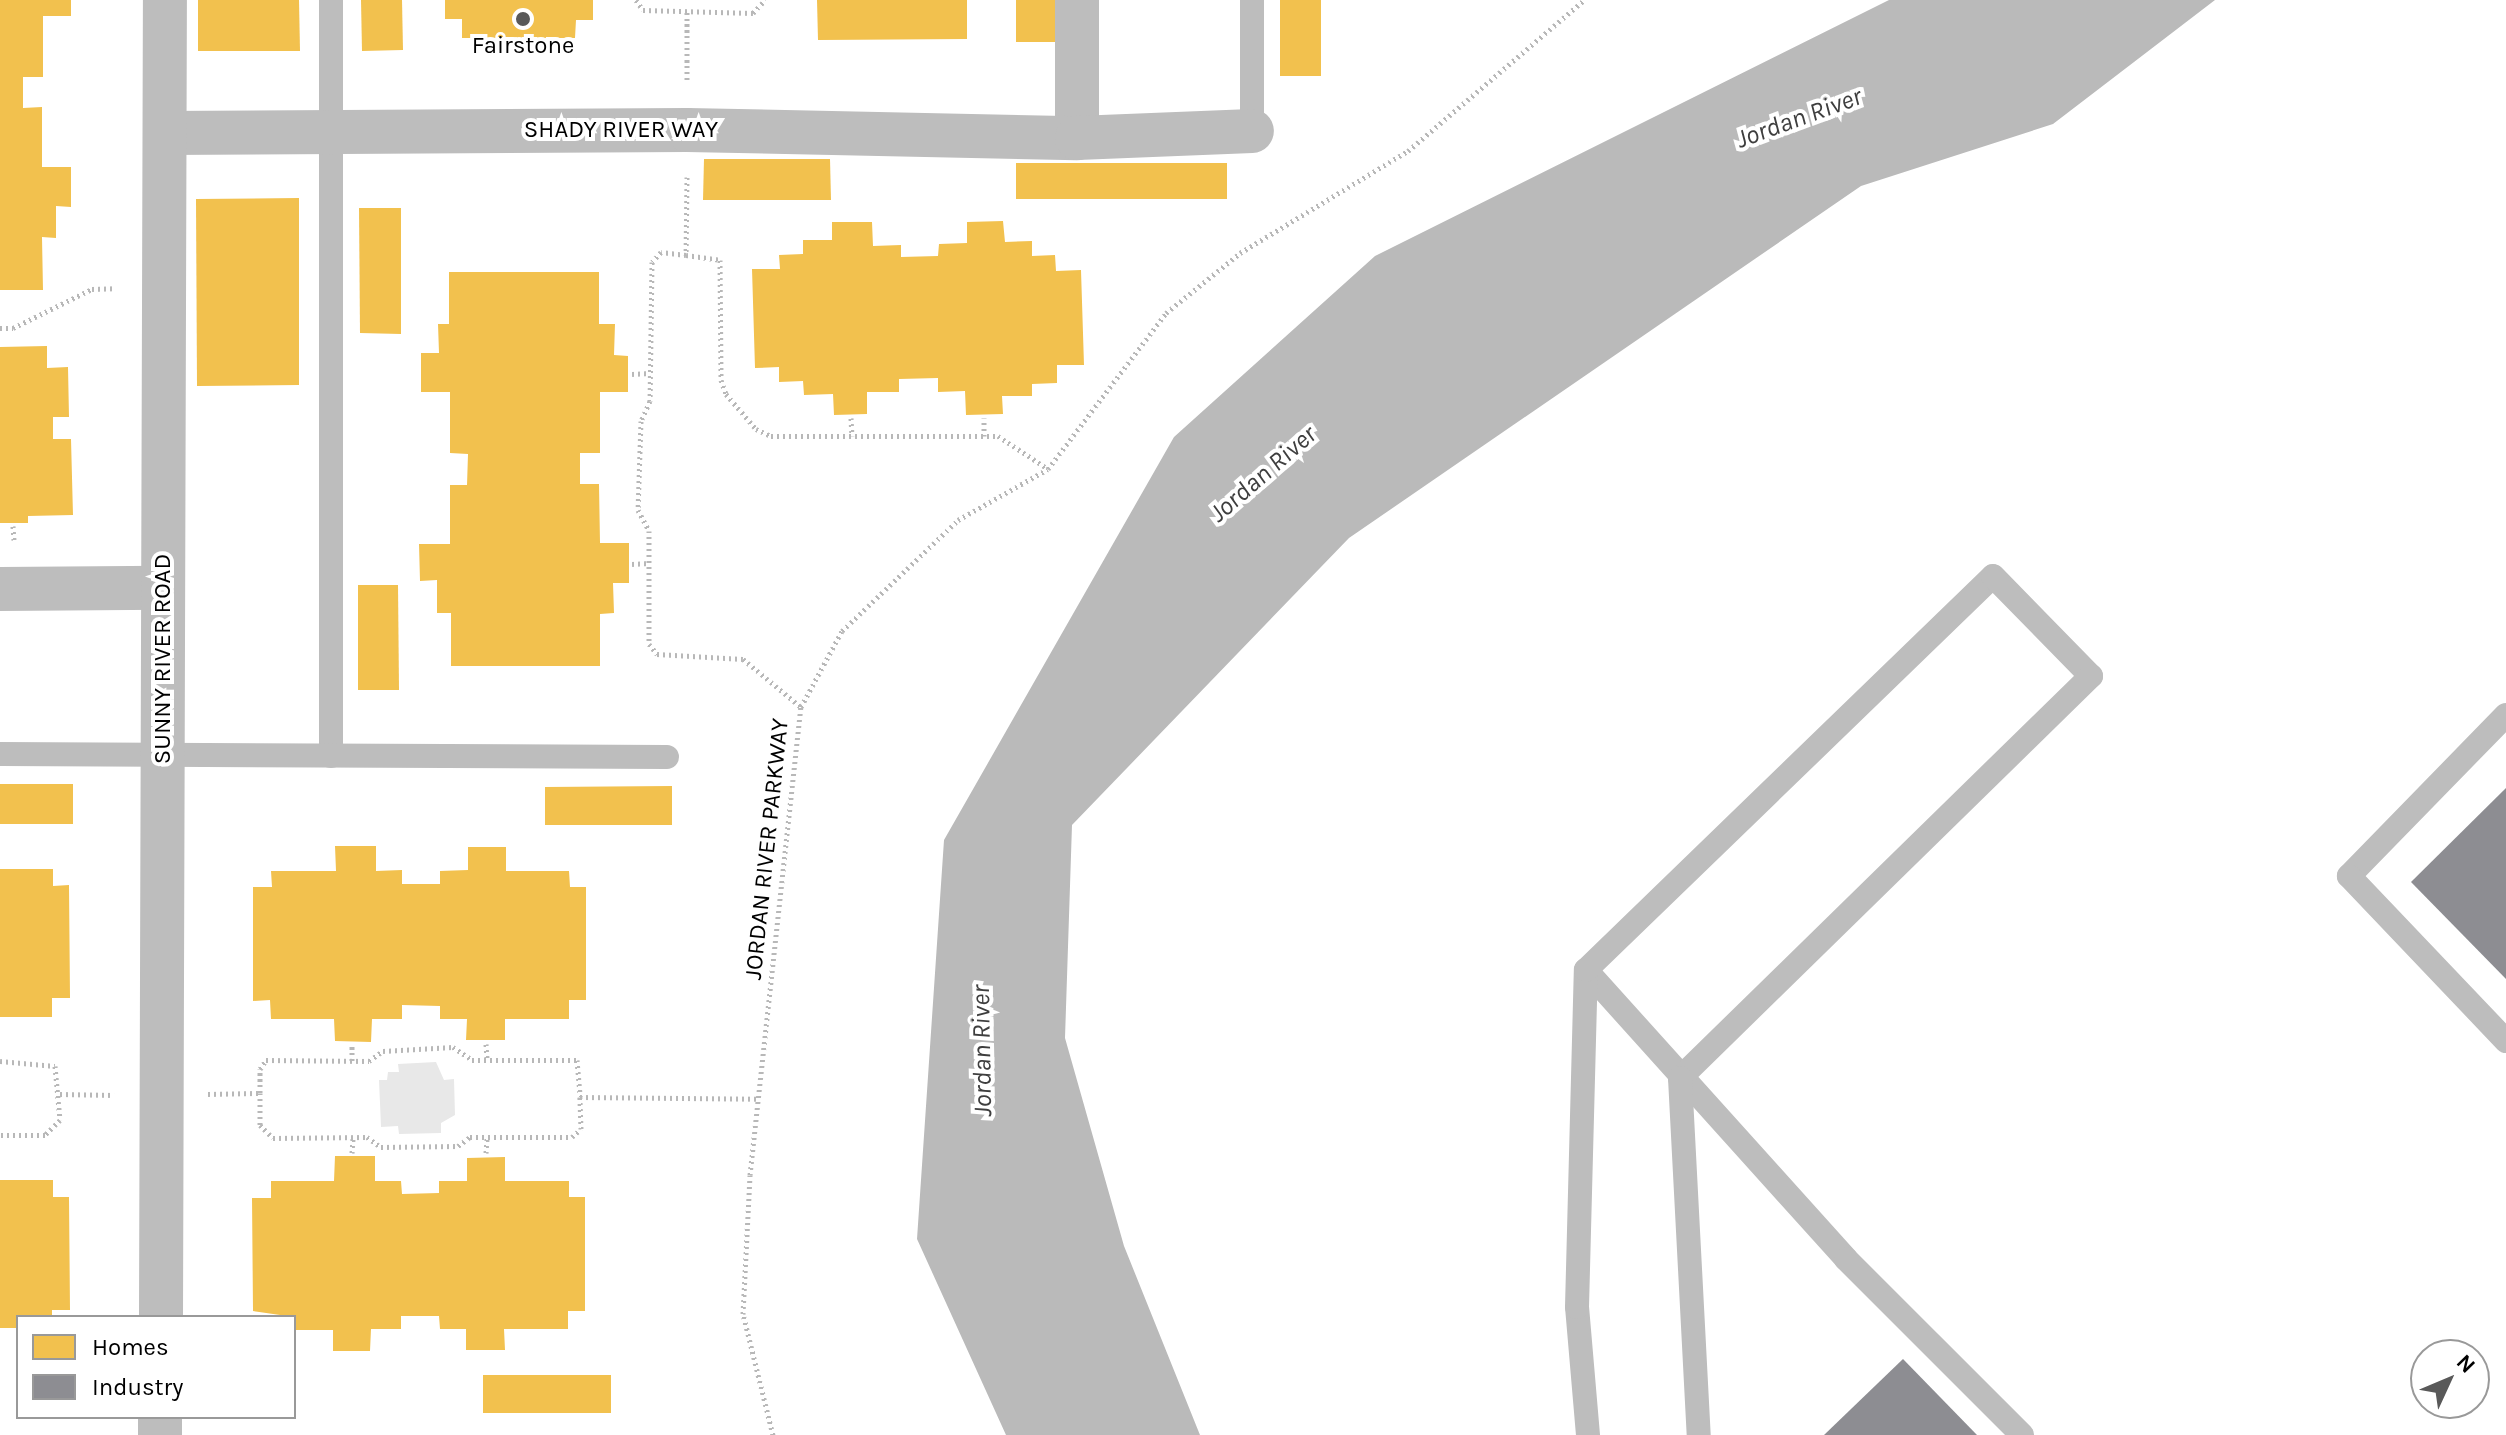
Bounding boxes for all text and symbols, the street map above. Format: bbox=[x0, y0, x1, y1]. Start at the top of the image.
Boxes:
marker: Fairstone bbox=[514, 10, 532, 28]
place label: Fairstone bbox=[472, 32, 574, 60]
water label: Jordan River bbox=[1732, 81, 1866, 155]
street label: SHADY RIVER WAY bbox=[524, 116, 718, 144]
water label: Jordan River bbox=[1203, 419, 1323, 529]
street label: SUNNY RIVER ROAD bbox=[149, 554, 177, 764]
street label: JORDAN RIVER PARKWAY bbox=[739, 717, 795, 981]
water label: Jordan River bbox=[965, 985, 999, 1117]
legend bbox=[16, 1315, 296, 1419]
text: Homes bbox=[92, 1333, 169, 1361]
north arrow bbox=[2410, 1339, 2490, 1419]
text: N bbox=[2451, 1349, 2481, 1378]
text: Industry bbox=[92, 1373, 183, 1401]

